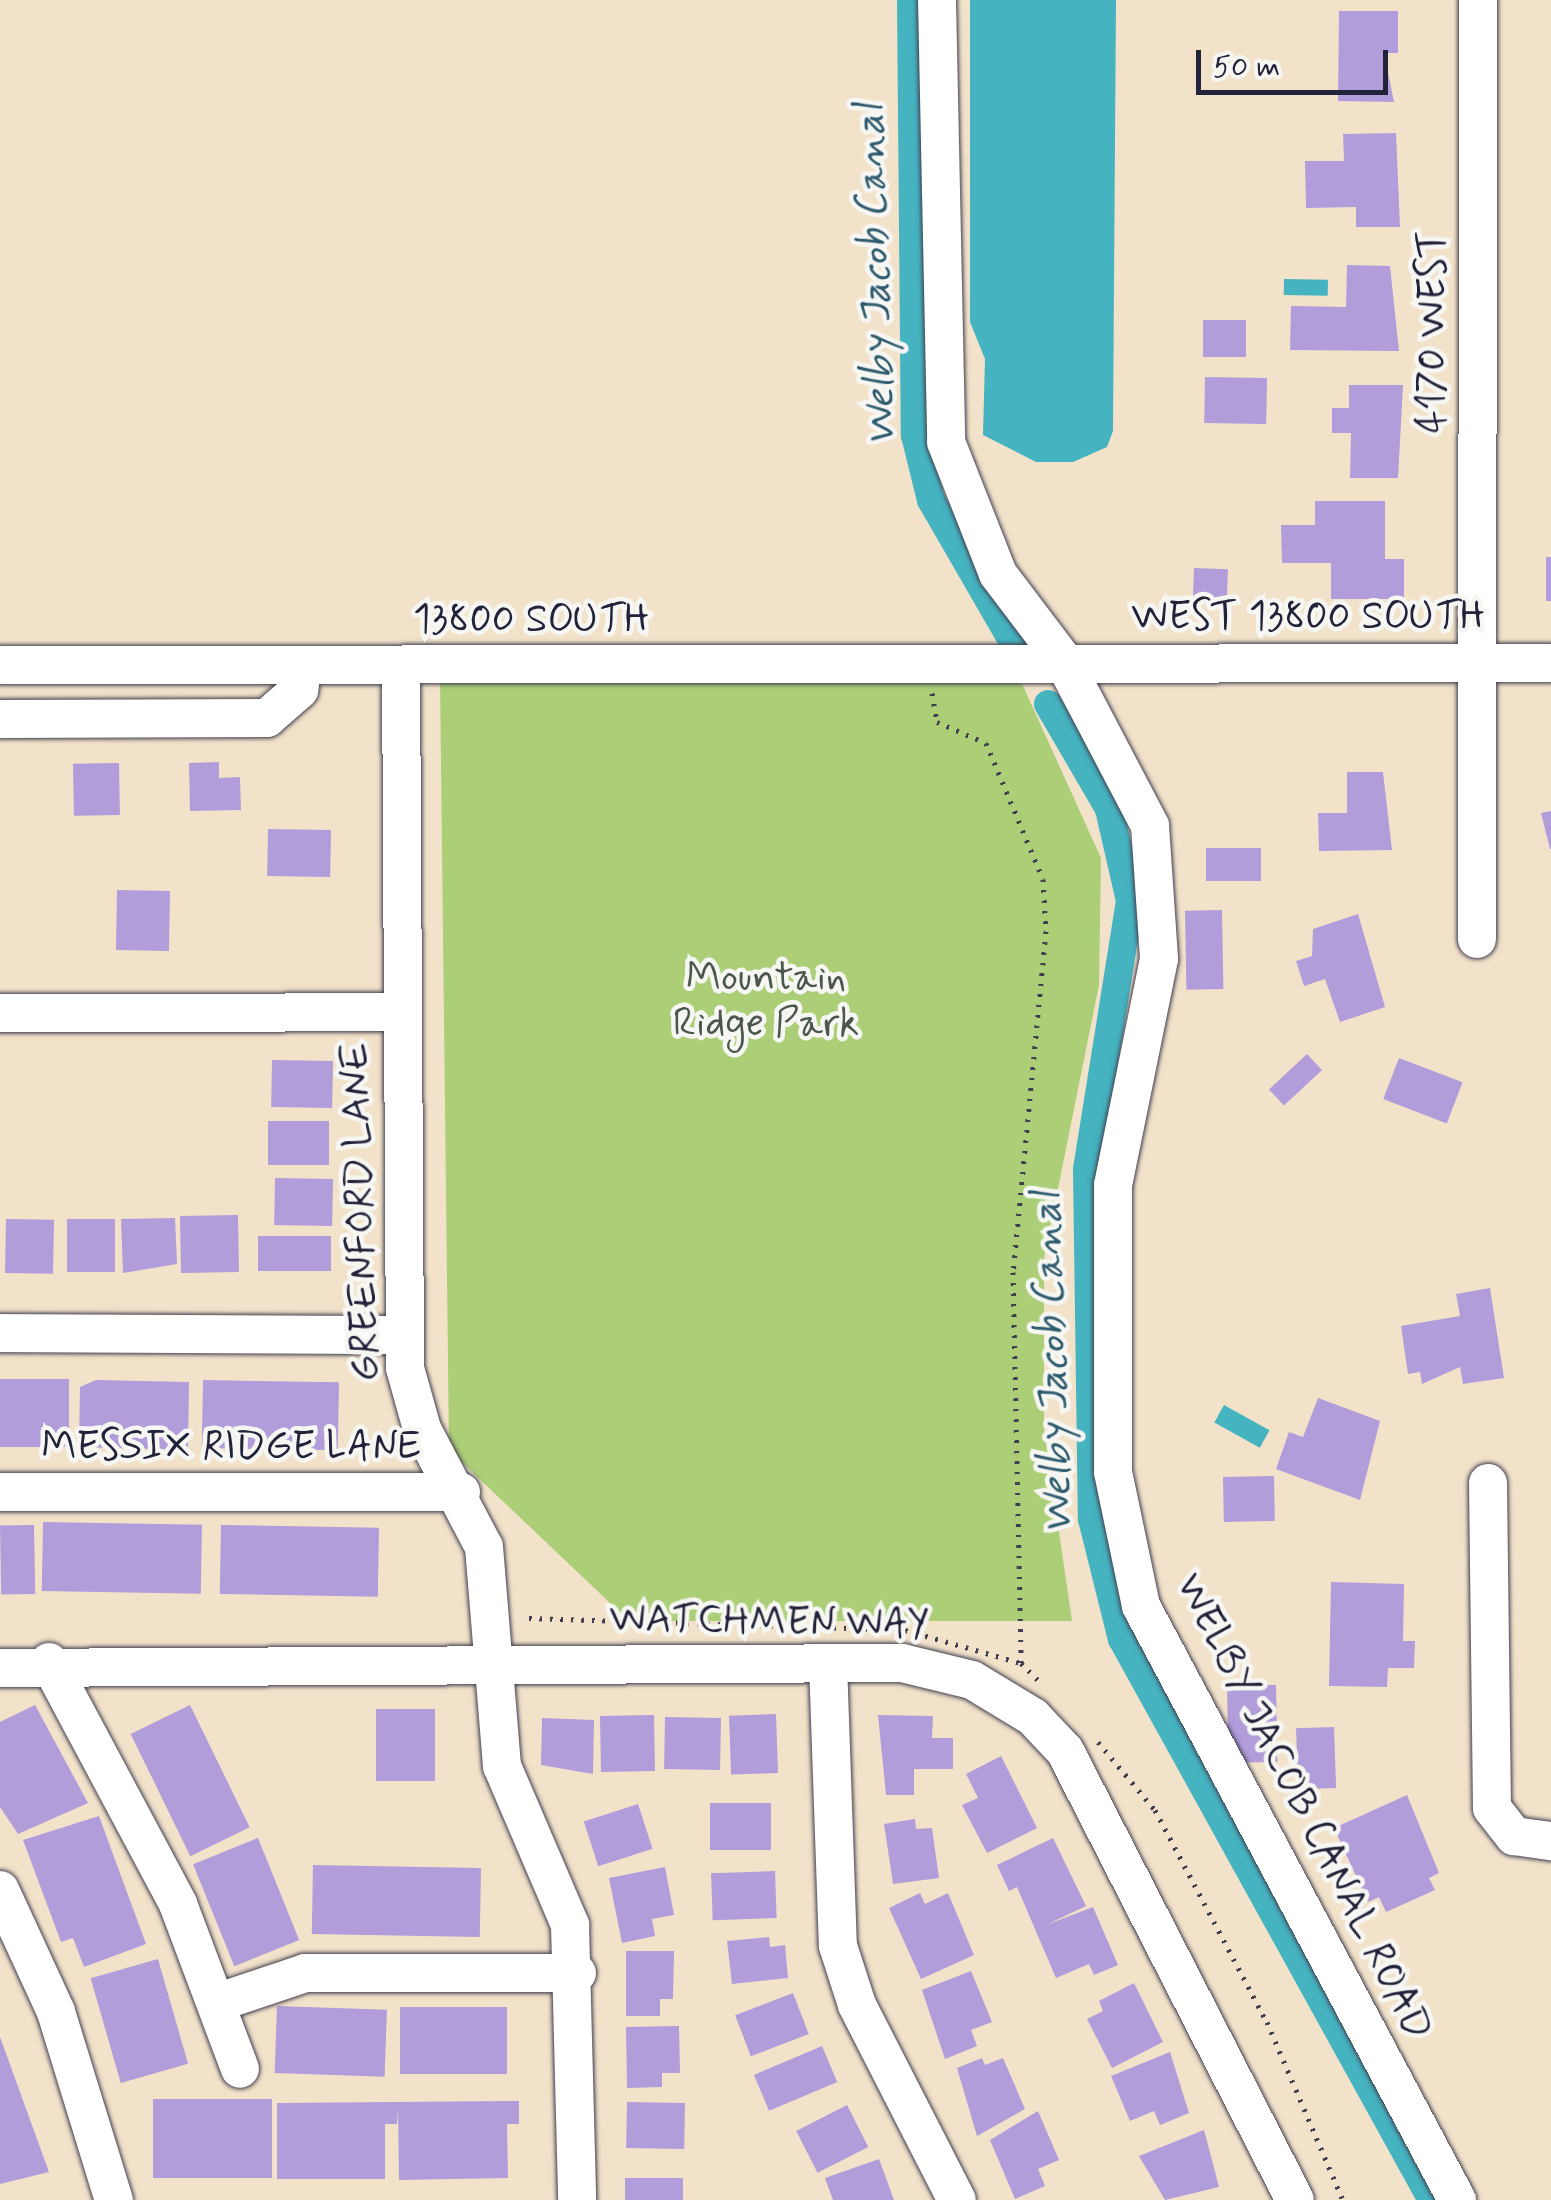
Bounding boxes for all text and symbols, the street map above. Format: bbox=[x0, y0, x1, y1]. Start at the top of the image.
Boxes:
scale bar bbox=[1201, 30, 1394, 92]
text: 50 m bbox=[1213, 48, 1280, 87]
water label: Welby Jacob Canal bbox=[846, 105, 908, 445]
street label: 4170 WEST bbox=[1409, 231, 1457, 433]
street label: WEST 13800 SOUTH bbox=[1131, 593, 1485, 641]
street label: 13800 SOUTH bbox=[413, 596, 649, 644]
park label: Mountain Ridge Park bbox=[675, 954, 857, 1048]
street label: GREENFORD LANE bbox=[331, 1042, 391, 1382]
water label: Welby Jacob Canal bbox=[1023, 1193, 1085, 1533]
street label: MESSIX RIDGE LANE bbox=[30, 1423, 432, 1471]
street label: WELBY JACOB CANAL ROAD bbox=[1163, 1563, 1443, 2051]
street label: WATCHMEN WAY bbox=[608, 1595, 930, 1649]

